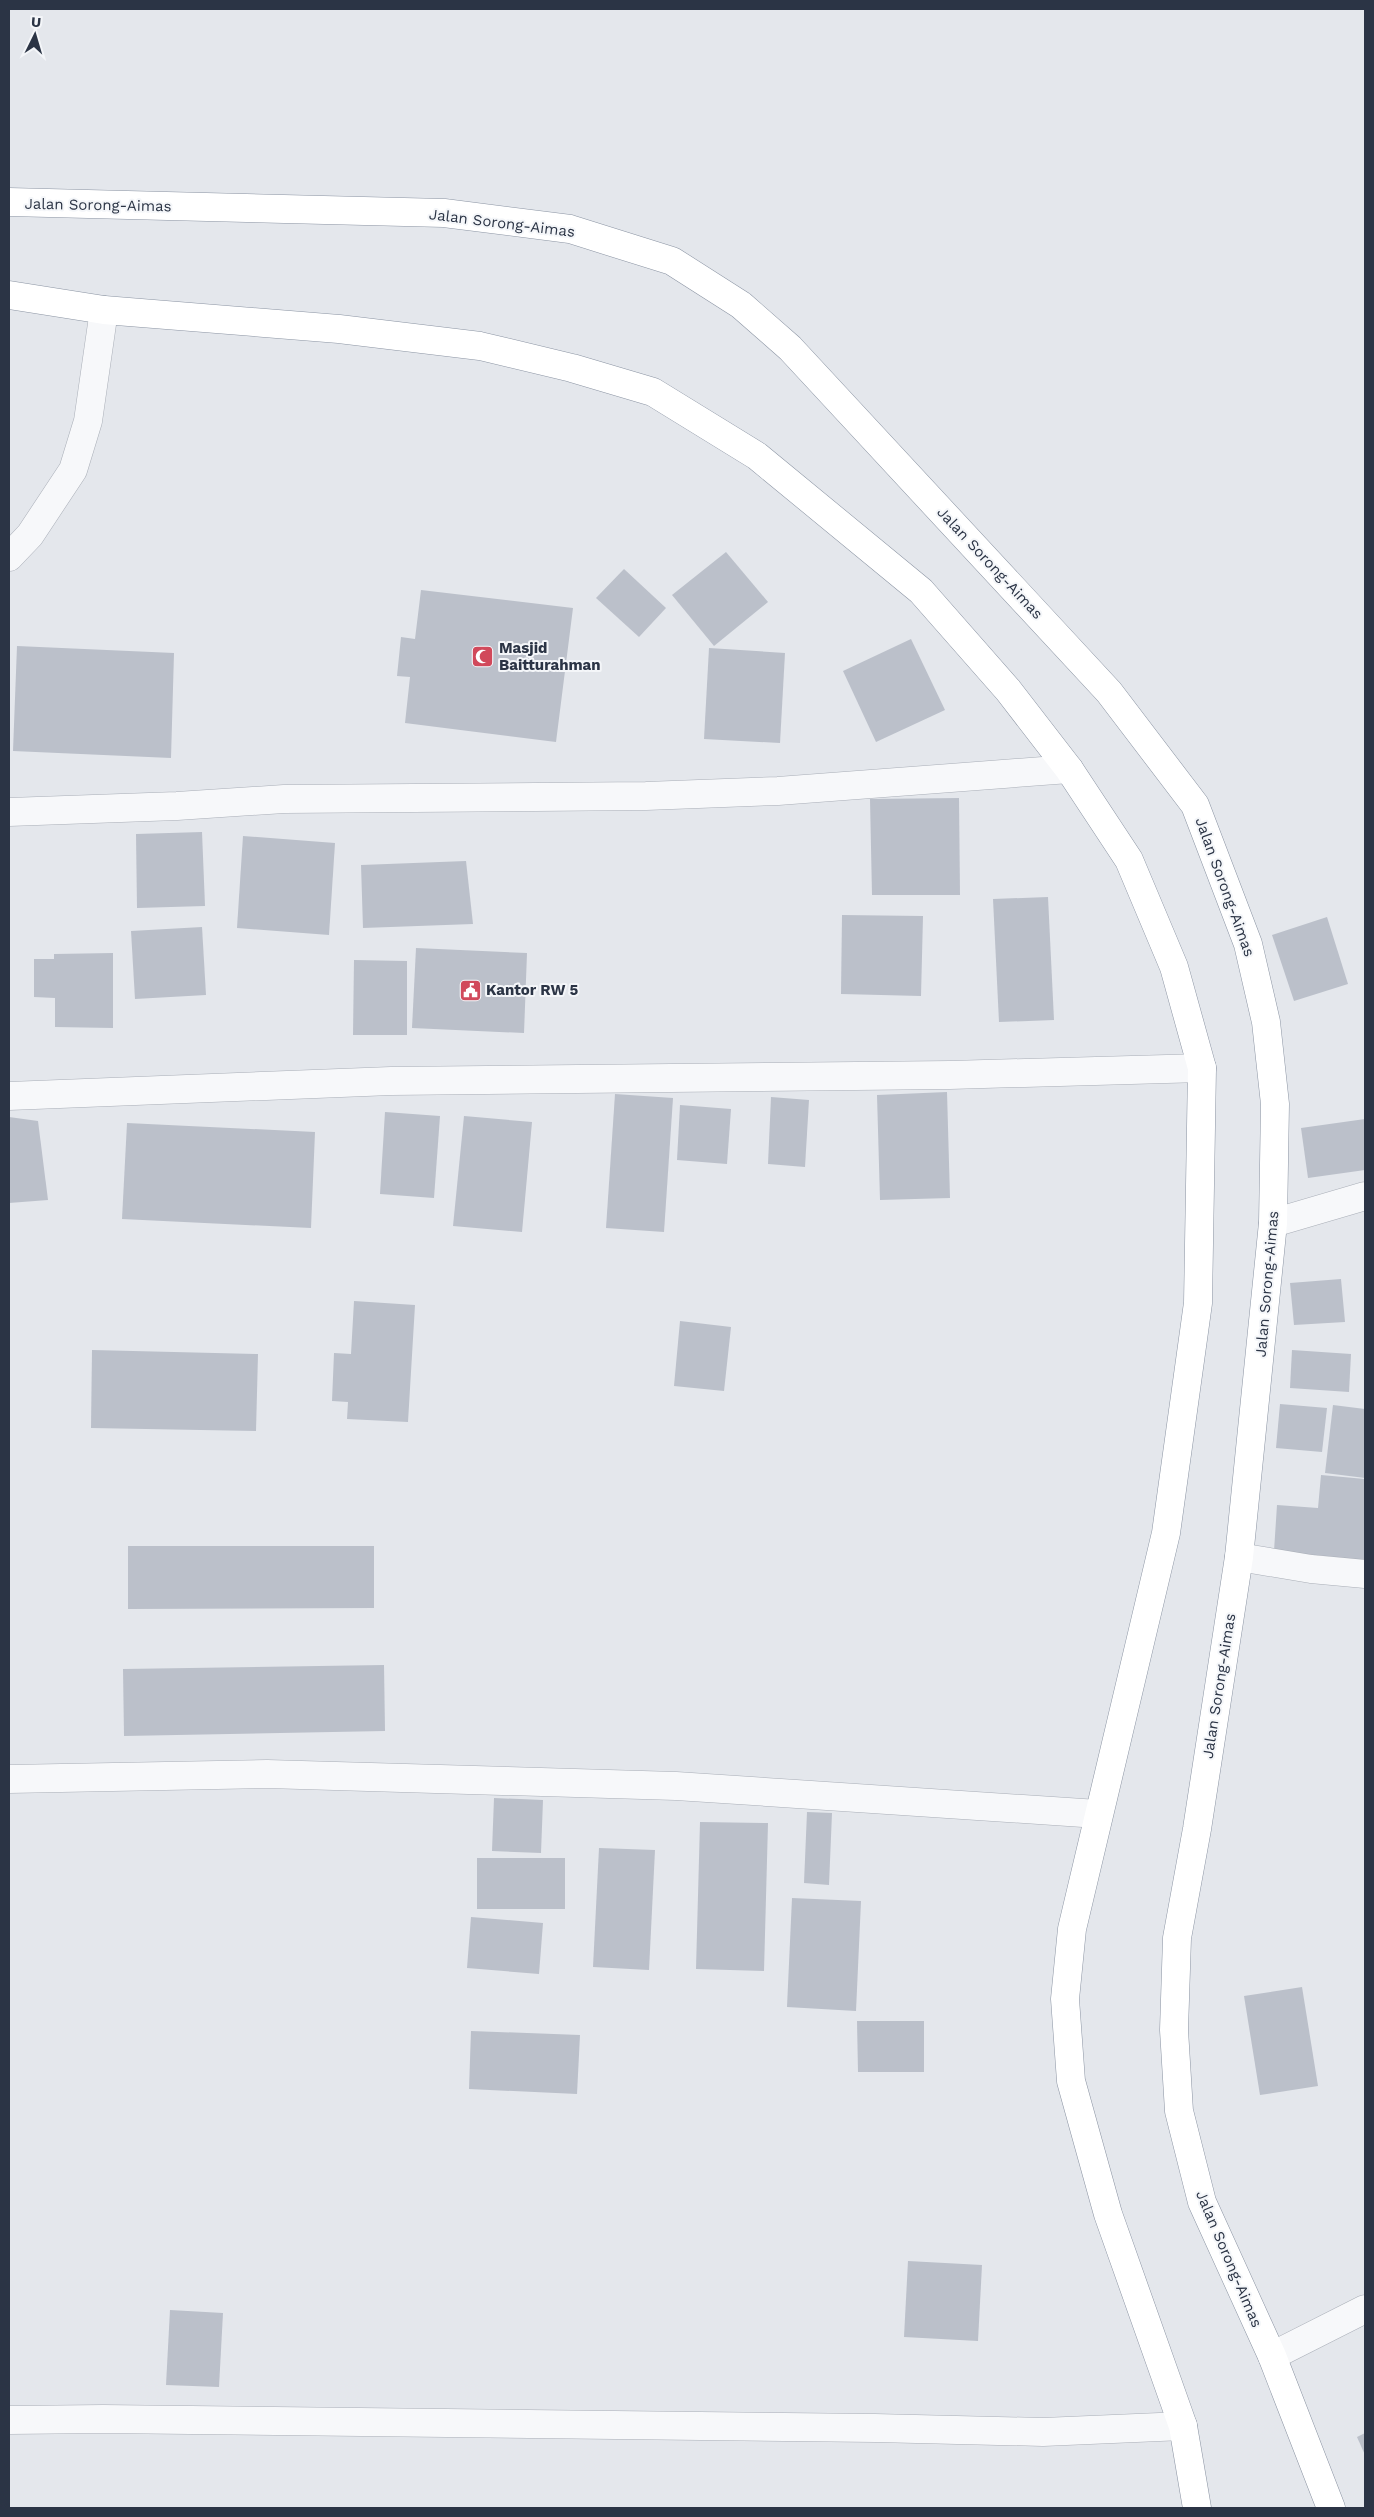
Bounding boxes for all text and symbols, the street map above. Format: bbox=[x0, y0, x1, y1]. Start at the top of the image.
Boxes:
north arrow bbox=[10, 10, 60, 60]
text: U bbox=[30, 14, 42, 30]
street label: Jalan Sorong-Aimas bbox=[24, 195, 172, 215]
street label: Jalan Sorong-Aimas bbox=[428, 205, 576, 241]
street label: Jalan Sorong-Aimas bbox=[933, 503, 1047, 623]
place label: Masjid Baitturahman bbox=[499, 639, 601, 674]
mosque icon: Masjid Baitturahman bbox=[471, 645, 495, 669]
street label: Jalan Sorong-Aimas bbox=[1191, 815, 1259, 959]
public building icon: Kantor RW 5 bbox=[458, 978, 482, 1002]
place label: Kantor RW 5 bbox=[486, 981, 579, 999]
street label: Jalan Sorong-Aimas bbox=[1252, 1210, 1282, 1358]
street label: Jalan Sorong-Aimas bbox=[1199, 1612, 1239, 1760]
street label: Jalan Sorong-Aimas bbox=[1192, 2188, 1266, 2330]

